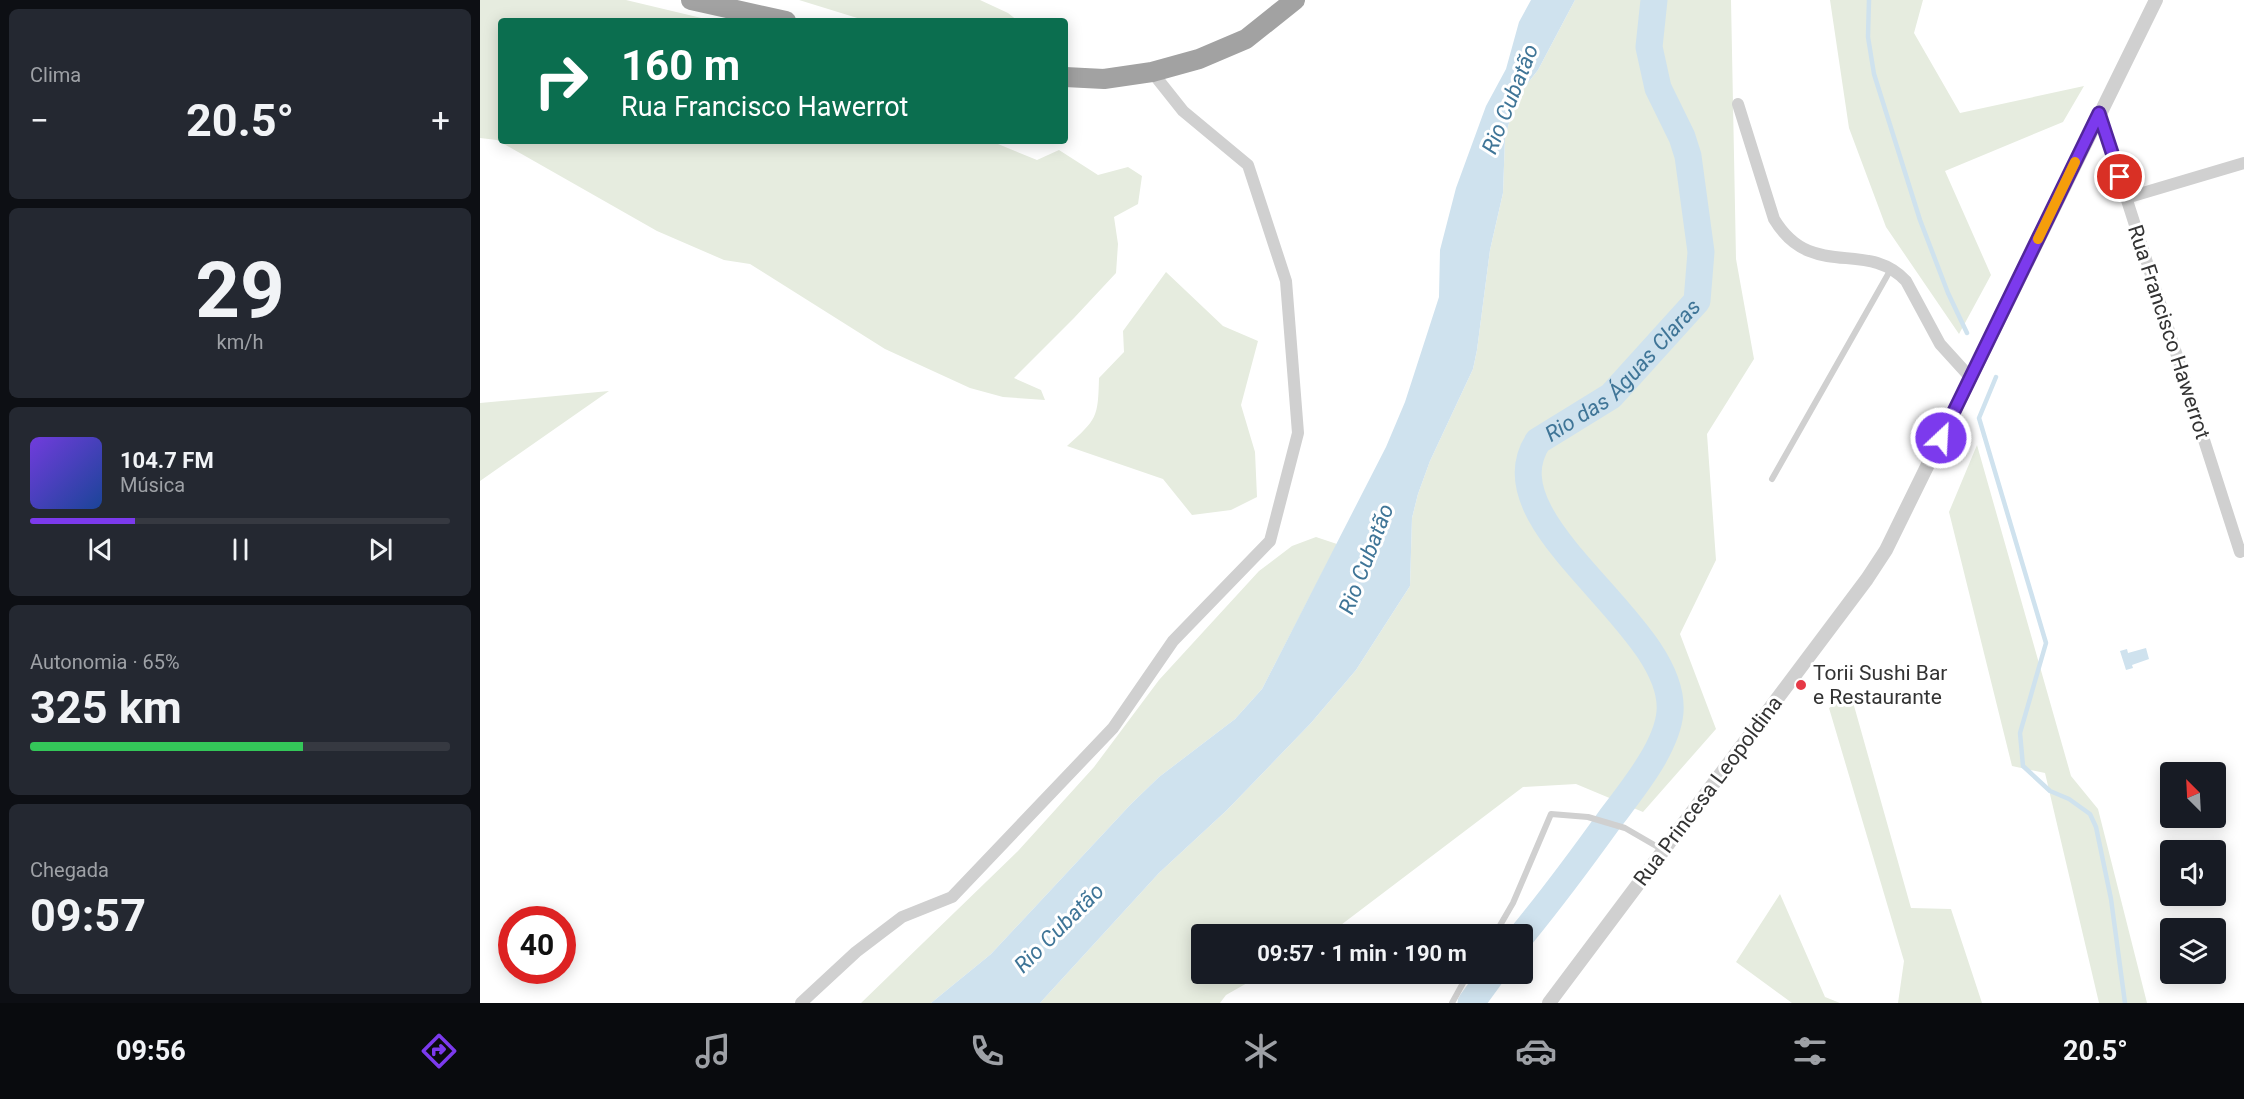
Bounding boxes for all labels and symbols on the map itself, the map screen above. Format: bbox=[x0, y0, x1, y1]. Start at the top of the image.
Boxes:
water label: Rio Cubatão bbox=[1477, 41, 1543, 157]
pin bbox=[2094, 151, 2145, 202]
street label: Rua Francisco Hawerrot bbox=[2123, 222, 2215, 442]
water label: Rio das Águas Claras bbox=[1540, 294, 1705, 446]
position arrow bbox=[1909, 406, 1973, 470]
water label: Rio Cubatão bbox=[1334, 500, 1398, 618]
place label: Torii Sushi Bar e Restaurante bbox=[1813, 661, 1947, 709]
marker: Torii Sushi Bar e Restaurante bbox=[1794, 678, 1808, 692]
street label: Rua Princesa Leopoldina bbox=[1629, 691, 1787, 891]
north arrow bbox=[2160, 762, 2226, 828]
water label: Rio Cubatão bbox=[1009, 878, 1109, 978]
speed limit sign: 40 bbox=[498, 906, 576, 984]

